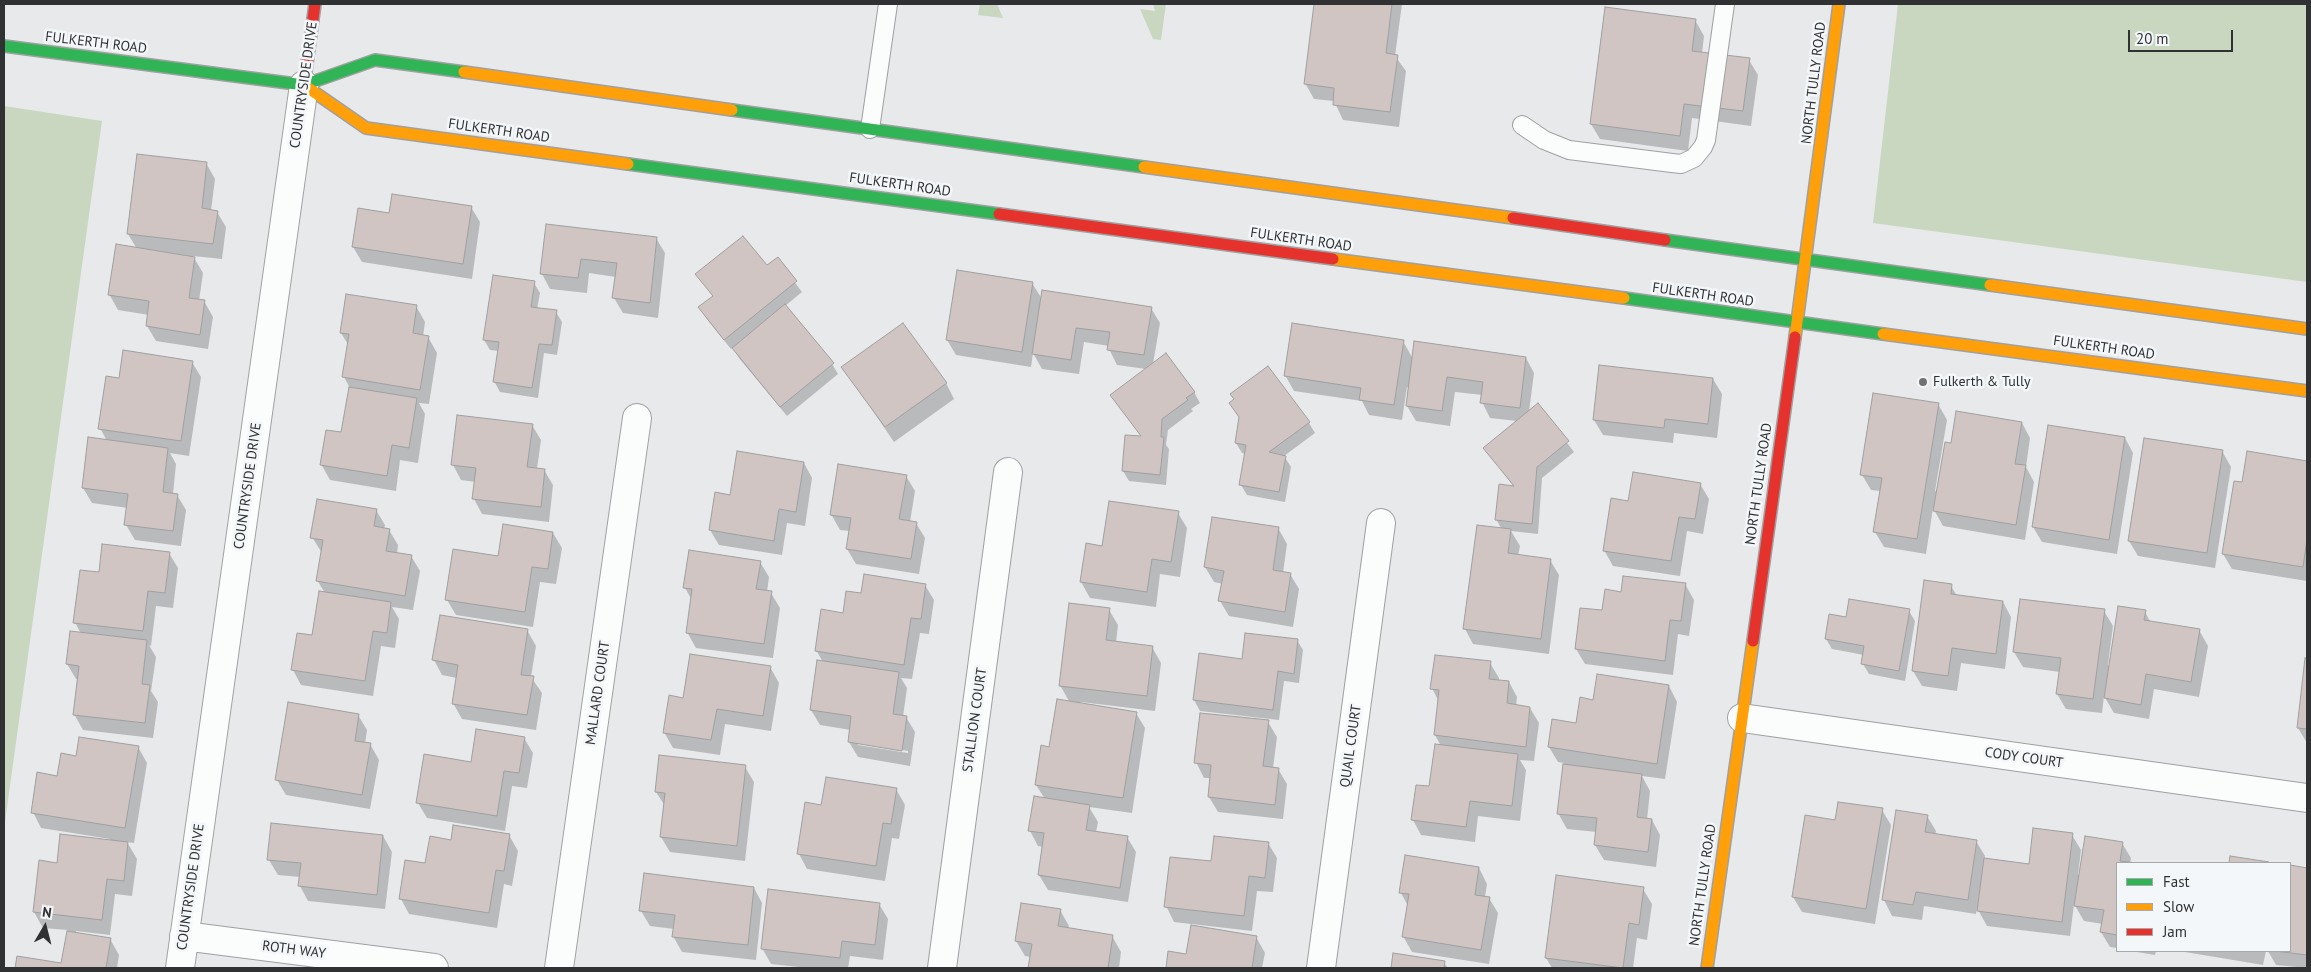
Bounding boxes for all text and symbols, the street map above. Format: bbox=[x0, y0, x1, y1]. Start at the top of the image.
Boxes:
scale bar bbox=[2131, 20, 2236, 52]
street label: COUNTRYSIDE DRIVE bbox=[287, 21, 321, 149]
street label: NORTH TULLY ROAD bbox=[1798, 21, 1830, 145]
street label: FULKERTH ROAD bbox=[44, 28, 148, 58]
text: 20 m bbox=[2136, 29, 2169, 48]
street label: FULKERTH ROAD bbox=[447, 116, 551, 146]
street label: FULKERTH ROAD bbox=[848, 170, 952, 200]
street label: FULKERTH ROAD bbox=[1249, 225, 1353, 255]
street label: FULKERTH ROAD bbox=[1651, 280, 1755, 310]
street label: FULKERTH ROAD bbox=[2052, 333, 2156, 363]
place label: Fulkerth & Tully bbox=[1933, 374, 2031, 390]
marker: Fulkerth & Tully bbox=[1917, 376, 1929, 388]
street label: COUNTRYSIDE DRIVE bbox=[231, 422, 265, 550]
street label: NORTH TULLY ROAD bbox=[1742, 422, 1776, 546]
street label: MALLARD COURT bbox=[582, 640, 614, 746]
street label: STALLION COURT bbox=[959, 667, 991, 773]
street label: QUAIL COURT bbox=[1337, 703, 1365, 789]
street label: CODY COURT bbox=[1984, 744, 2064, 772]
street label: COUNTRYSIDE DRIVE bbox=[174, 823, 208, 951]
street label: NORTH TULLY ROAD bbox=[1686, 823, 1720, 947]
legend bbox=[2116, 862, 2291, 952]
text: Fast bbox=[2163, 872, 2190, 891]
text: Slow bbox=[2163, 897, 2194, 916]
north arrow bbox=[20, 902, 70, 952]
text: N bbox=[41, 903, 53, 922]
text: Jam bbox=[2163, 922, 2187, 941]
street label: ROTH WAY bbox=[261, 938, 327, 962]

